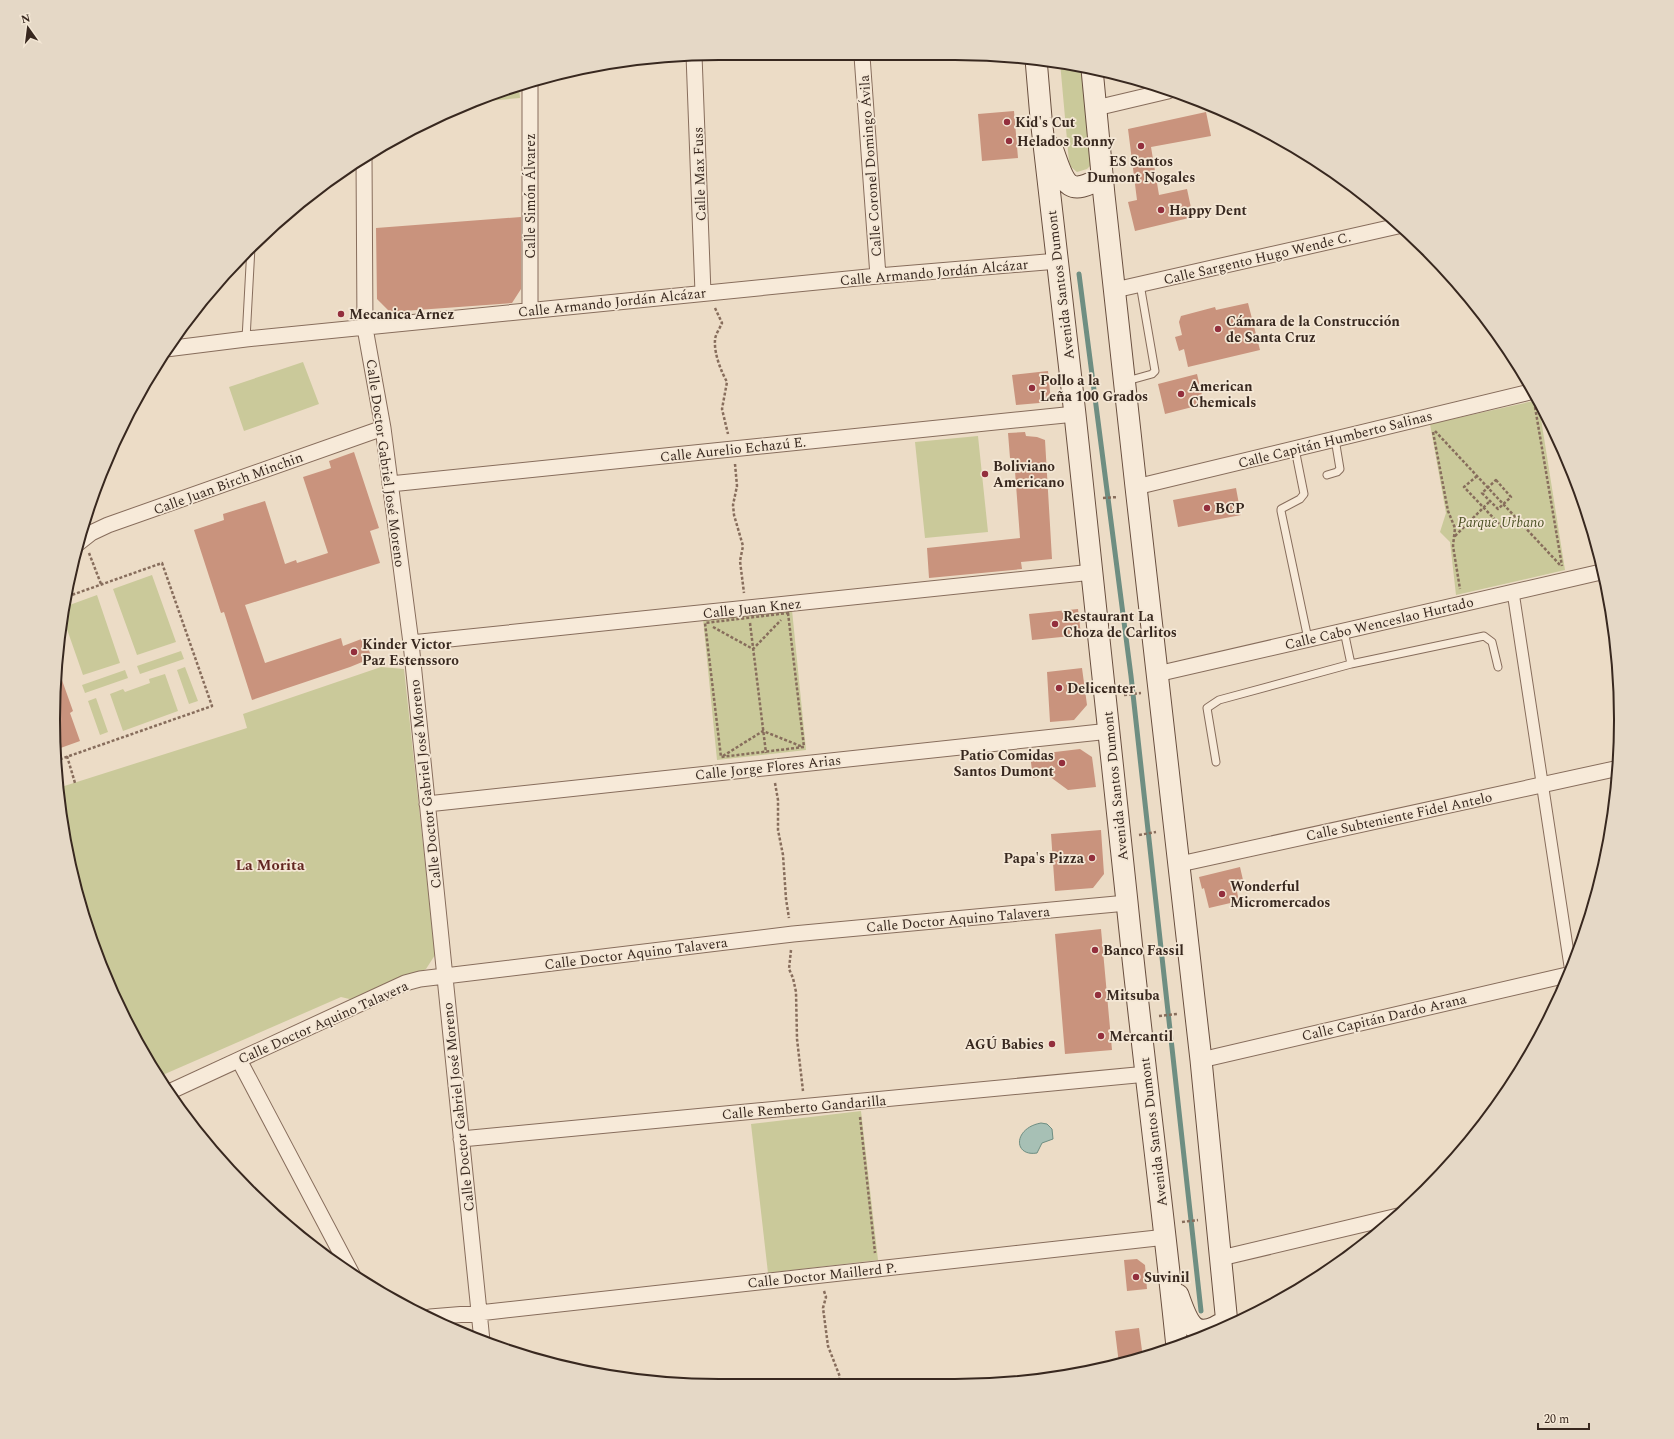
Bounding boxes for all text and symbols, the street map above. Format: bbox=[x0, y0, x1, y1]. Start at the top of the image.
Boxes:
north arrow bbox=[8, 8, 48, 48]
text: N bbox=[19, 9, 32, 28]
street label: Calle Coronel Domingo Ávila bbox=[854, 74, 887, 258]
place label: Kid's Cut bbox=[1015, 112, 1076, 133]
marker: Kid's Cut bbox=[1002, 117, 1012, 127]
street label: Calle Max Fuss bbox=[687, 126, 712, 222]
place label: Helados Ronny bbox=[1017, 131, 1116, 152]
street label: Calle Simón Álvarez bbox=[520, 133, 541, 259]
marker: Helados Ronny bbox=[1004, 136, 1014, 146]
marker: ES Santos Dumont Nogales bbox=[1136, 141, 1146, 151]
place label: ES Santos Dumont Nogales bbox=[1087, 151, 1195, 188]
place label: Happy Dent bbox=[1169, 200, 1248, 221]
marker: Happy Dent bbox=[1156, 205, 1166, 215]
street label: Avenida Santos Dumont bbox=[1041, 209, 1080, 361]
street label: Calle Sargento Hugo Wende C. bbox=[1161, 227, 1353, 290]
street label: Calle Armando Jordán Alcázar bbox=[839, 254, 1030, 291]
street label: Calle Armando Jordán Alcázar bbox=[517, 282, 708, 323]
place label: Mecanica Arnez bbox=[349, 304, 454, 325]
marker: Mecanica Arnez bbox=[336, 309, 346, 319]
place label: Cámara de la Construcción de Santa Cruz bbox=[1226, 311, 1400, 348]
marker: Cámara de la Construcción de Santa Cruz bbox=[1213, 324, 1223, 334]
street label: Calle Doctor Gabriel José Moreno bbox=[360, 358, 411, 569]
place label: Pollo a la Leña 100 Grados bbox=[1040, 370, 1148, 407]
place label: American Chemicals bbox=[1189, 376, 1256, 413]
marker: Pollo a la Leña 100 Grados bbox=[1027, 383, 1037, 393]
marker: American Chemicals bbox=[1176, 389, 1186, 399]
street label: Calle Capitán Humberto Salinas bbox=[1236, 405, 1434, 474]
street label: Calle Aurelio Echazú E. bbox=[659, 431, 807, 468]
street label: Calle Juan Birch Minchin bbox=[150, 447, 306, 520]
place label: Boliviano Americano bbox=[993, 456, 1065, 493]
marker: Boliviano Americano bbox=[980, 469, 990, 479]
place label: BCP bbox=[1215, 498, 1245, 519]
marker: BCP bbox=[1202, 503, 1212, 513]
park label: Parque Urbano bbox=[1458, 512, 1544, 533]
street label: Calle Cabo Wenceslao Hurtado bbox=[1283, 592, 1476, 655]
street label: Calle Juan Knez bbox=[702, 593, 802, 624]
place label: Restaurant La Choza de Carlitos bbox=[1063, 606, 1177, 643]
marker: Restaurant La Choza de Carlitos bbox=[1050, 619, 1060, 629]
place label: Kinder Victor Paz Estenssoro bbox=[362, 634, 459, 671]
marker: Kinder Victor Paz Estenssoro bbox=[349, 647, 359, 657]
street label: Calle Doctor Gabriel José Moreno bbox=[404, 678, 447, 889]
place label: Delicenter bbox=[1067, 678, 1135, 699]
marker: Delicenter bbox=[1054, 683, 1064, 693]
street label: Avenida Santos Dumont bbox=[1097, 710, 1134, 862]
place label: Patio Comidas Santos Dumont bbox=[954, 745, 1055, 782]
street label: Calle Jorge Flores Arias bbox=[694, 749, 842, 786]
marker: Patio Comidas Santos Dumont bbox=[1057, 758, 1067, 768]
street label: Calle Subteniente Fidel Antelo bbox=[1304, 786, 1494, 847]
place label: Papa's Pizza bbox=[1003, 848, 1085, 869]
marker: Papa's Pizza bbox=[1087, 853, 1097, 863]
district label: La Morita bbox=[235, 854, 305, 877]
place label: Wonderful Micromercados bbox=[1230, 876, 1330, 913]
marker: Wonderful Micromercados bbox=[1217, 889, 1227, 899]
street label: Calle Doctor Aquino Talavera bbox=[865, 901, 1051, 938]
street label: Calle Doctor Aquino Talavera bbox=[543, 932, 729, 975]
place label: Banco Fassil bbox=[1103, 940, 1184, 961]
marker: Banco Fassil bbox=[1090, 945, 1100, 955]
street label: Calle Doctor Aquino Talavera bbox=[235, 975, 412, 1070]
place label: Mitsuba bbox=[1106, 985, 1161, 1006]
street label: Calle Capitán Dardo Arana bbox=[1300, 988, 1469, 1047]
marker: Mitsuba bbox=[1093, 990, 1103, 1000]
street label: Calle Doctor Gabriel José Moreno bbox=[437, 1001, 480, 1212]
place label: Mercantil bbox=[1109, 1026, 1174, 1047]
marker: Mercantil bbox=[1096, 1031, 1106, 1041]
place label: AGÚ Babies bbox=[965, 1034, 1044, 1055]
marker: AGÚ Babies bbox=[1047, 1039, 1057, 1049]
street label: Avenida Santos Dumont bbox=[1134, 1056, 1173, 1208]
street label: Calle Remberto Gandarilla bbox=[721, 1090, 887, 1125]
street label: Calle Doctor Maillerd P. bbox=[746, 1257, 898, 1294]
place label: Suvinil bbox=[1144, 1267, 1190, 1288]
marker: Suvinil bbox=[1131, 1272, 1141, 1282]
scale bar bbox=[1538, 1405, 1589, 1431]
text: 20 m bbox=[1544, 1410, 1569, 1429]

